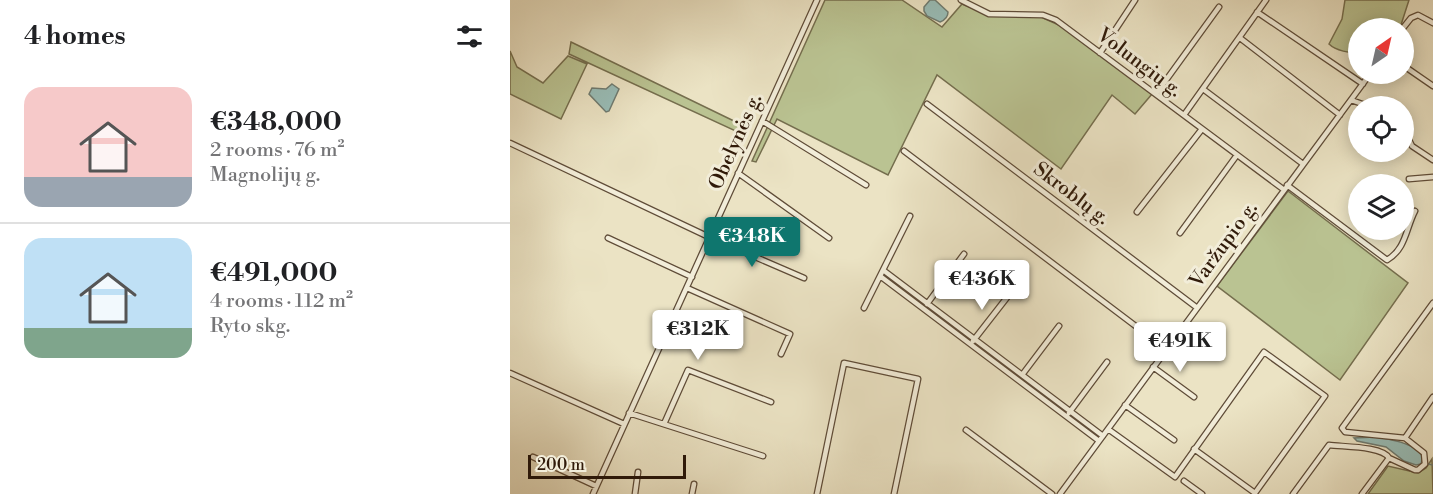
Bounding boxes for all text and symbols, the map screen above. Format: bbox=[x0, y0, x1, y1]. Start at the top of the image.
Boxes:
north arrow bbox=[1348, 18, 1414, 84]
map controls bbox=[1348, 18, 1414, 240]
text: 4 homes bbox=[24, 20, 126, 52]
icon: filters bbox=[453, 20, 486, 53]
street label: Volungių g. bbox=[1091, 22, 1187, 103]
street label: Obelynės g. bbox=[704, 90, 768, 194]
button: locate bbox=[1348, 96, 1414, 162]
text: €348,000 bbox=[210, 106, 342, 138]
icon: home bbox=[72, 111, 144, 183]
text: 2 rooms · 76 m² bbox=[210, 138, 344, 163]
street label: Skroblų g. bbox=[1028, 157, 1114, 231]
text: Magnolijų g. bbox=[210, 163, 320, 188]
button: layers bbox=[1348, 174, 1414, 240]
street label: Varžupio g. bbox=[1184, 197, 1264, 294]
pin: €348K bbox=[710, 217, 794, 268]
text: €348K bbox=[718, 224, 786, 249]
text: €491,000 bbox=[210, 257, 337, 289]
pin: €436K bbox=[940, 260, 1024, 311]
icon: home bbox=[72, 262, 144, 334]
text: €436K bbox=[948, 267, 1016, 292]
text: 4 rooms · 112 m² bbox=[210, 289, 353, 314]
pin: €312K bbox=[656, 310, 740, 361]
text: Ryto skg. bbox=[210, 314, 290, 339]
text: €312K bbox=[666, 317, 730, 342]
pin: €491K bbox=[1138, 322, 1222, 373]
text: €491K bbox=[1148, 329, 1212, 354]
scale bar bbox=[528, 452, 686, 480]
text: 200 m bbox=[537, 455, 585, 475]

